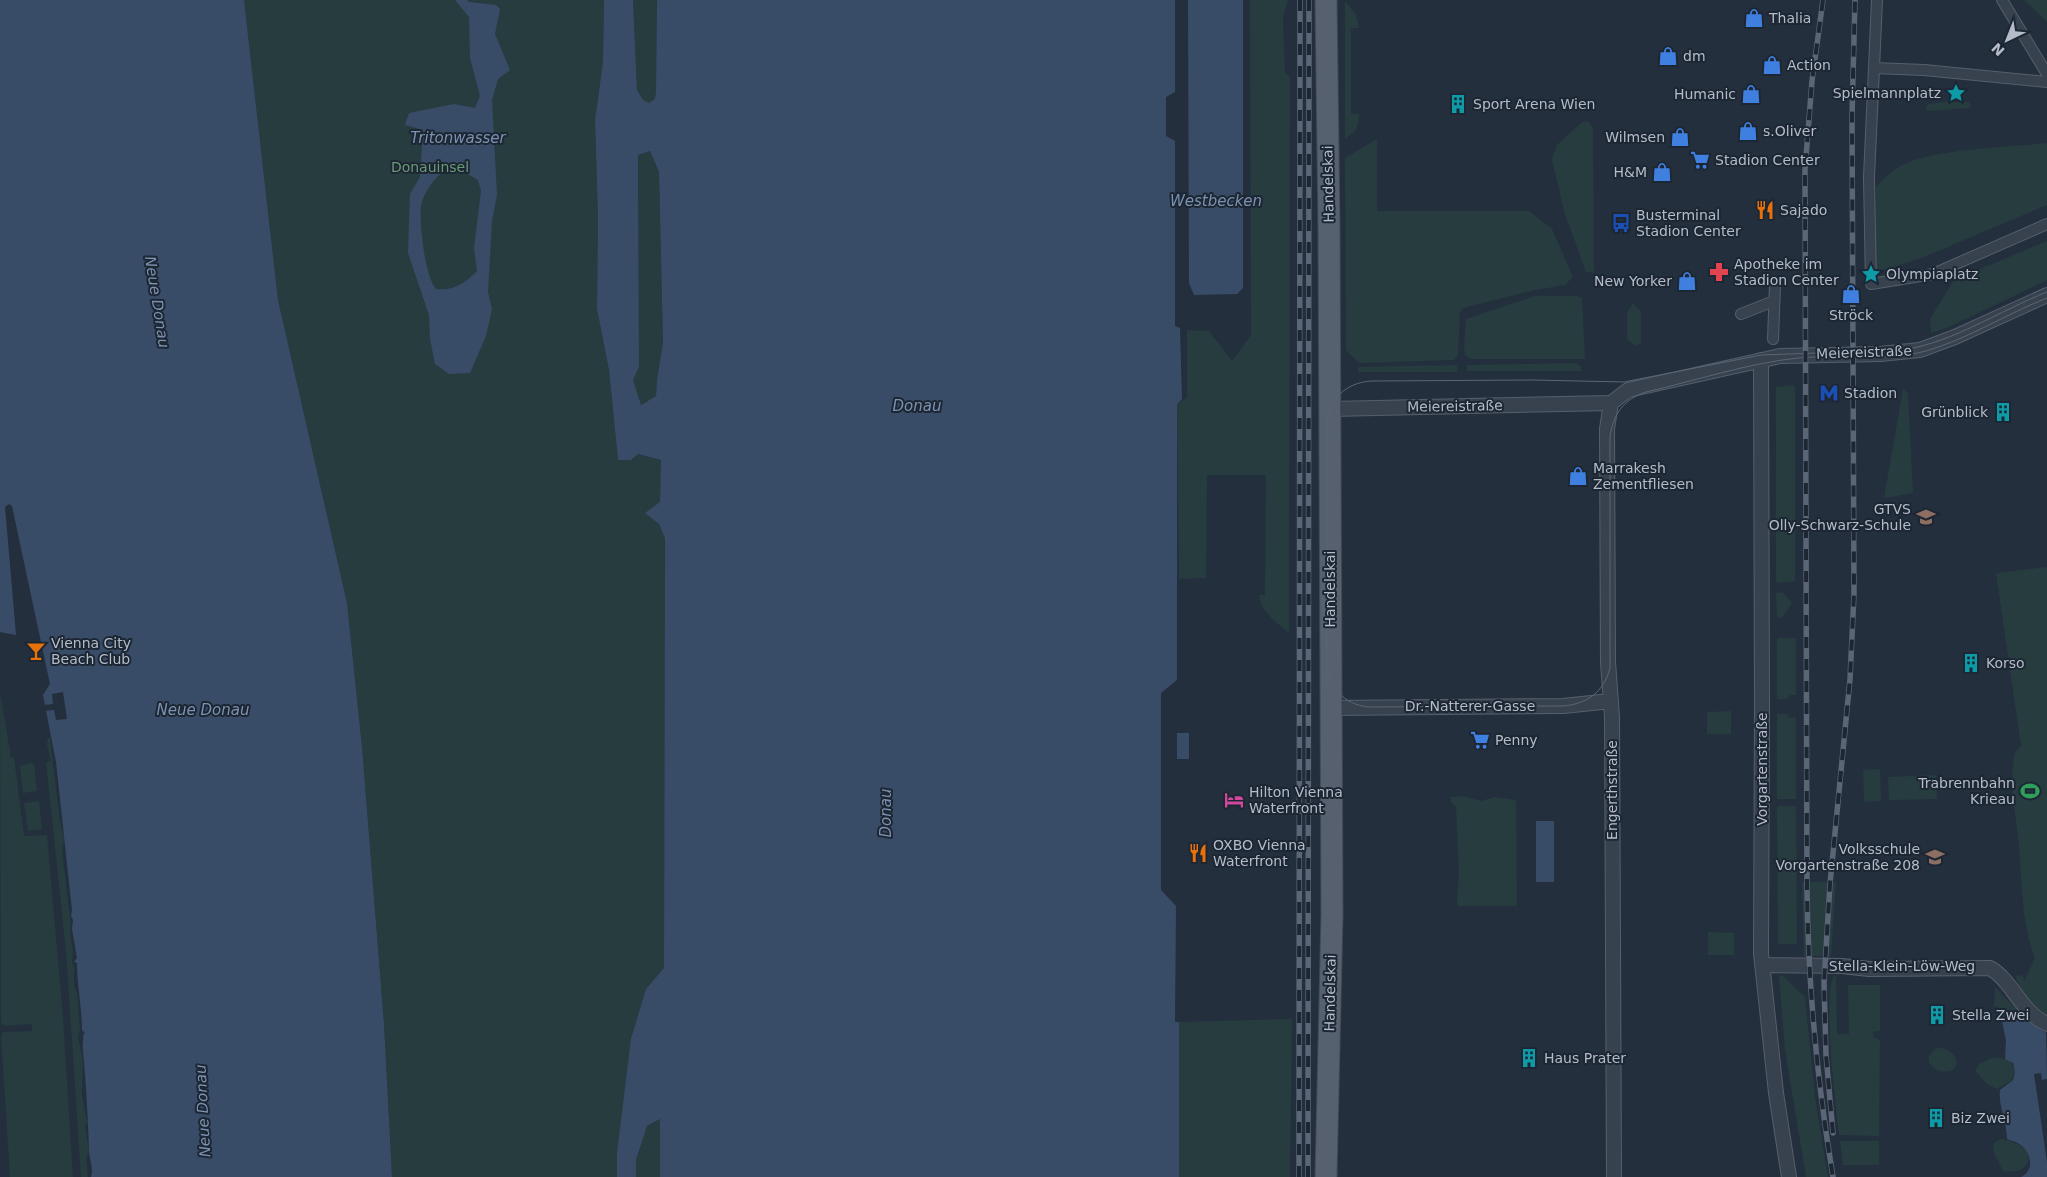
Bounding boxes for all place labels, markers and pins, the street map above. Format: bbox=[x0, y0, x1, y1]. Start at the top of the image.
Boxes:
shop icon: Thalia bbox=[1743, 7, 1765, 29]
place label: Thalia bbox=[1768, 10, 1811, 26]
shop icon: dm bbox=[1657, 45, 1679, 67]
place label: dm bbox=[1683, 48, 1706, 64]
shop icon: Action bbox=[1761, 54, 1783, 76]
place label: Action bbox=[1787, 57, 1831, 73]
place icon: Spielmannplatz bbox=[1945, 82, 1967, 104]
shop icon: Humanic bbox=[1740, 83, 1762, 105]
place label: Spielmannplatz bbox=[1833, 85, 1941, 101]
place label: Humanic bbox=[1674, 86, 1736, 102]
building icon: Sport Arena Wien bbox=[1447, 93, 1469, 115]
place label: Sport Arena Wien bbox=[1473, 96, 1596, 112]
shop icon: s.Oliver bbox=[1737, 120, 1759, 142]
place label: s.Oliver bbox=[1763, 123, 1816, 139]
shop icon: Wilmsen bbox=[1669, 126, 1691, 148]
place label: Wilmsen bbox=[1605, 129, 1665, 145]
supermarket icon: Stadion Center bbox=[1689, 149, 1711, 171]
place label: Stadion Center bbox=[1715, 152, 1820, 168]
shop icon: H&M bbox=[1651, 161, 1673, 183]
place label: H&M bbox=[1613, 164, 1647, 180]
restaurant icon: Sajado bbox=[1754, 199, 1776, 221]
place label: Sajado bbox=[1780, 202, 1827, 218]
place label: Busterminal Stadion Center bbox=[1636, 207, 1741, 239]
bus stop icon: Busterminal Stadion Center bbox=[1610, 212, 1632, 234]
place label: Apotheke im Stadion Center bbox=[1734, 256, 1839, 288]
pharmacy icon: Apotheke im Stadion Center bbox=[1708, 261, 1730, 283]
place icon: Olympiaplatz bbox=[1860, 263, 1882, 285]
place label: Olympiaplatz bbox=[1886, 266, 1978, 282]
shop icon: New Yorker bbox=[1676, 270, 1698, 292]
place label: New Yorker bbox=[1594, 273, 1672, 289]
shop icon: Ströck bbox=[1840, 283, 1862, 305]
place label: Ströck bbox=[1829, 307, 1874, 323]
metro station icon: Stadion bbox=[1818, 382, 1840, 404]
place label: Stadion bbox=[1844, 385, 1897, 401]
building icon: Grünblick bbox=[1992, 401, 2014, 423]
place label: Grünblick bbox=[1921, 404, 1989, 420]
place label: Marrakesh Zementfliesen bbox=[1593, 460, 1694, 492]
shop icon: Marrakesh Zementfliesen bbox=[1567, 465, 1589, 487]
place label: GTVS Olly-Schwarz-Schule bbox=[1769, 501, 1911, 533]
school or university icon: GTVS Olly-Schwarz-Schule bbox=[1915, 506, 1937, 528]
place label: Vienna City Beach Club bbox=[51, 635, 131, 667]
bar icon: Vienna City Beach Club bbox=[25, 640, 47, 662]
building icon: Korso bbox=[1960, 652, 1982, 674]
place label: Korso bbox=[1986, 655, 2025, 671]
supermarket icon: Penny bbox=[1469, 729, 1491, 751]
place label: Penny bbox=[1495, 732, 1538, 748]
place label: Trabrennbahn Krieau bbox=[1917, 775, 2015, 807]
sports icon: Trabrennbahn Krieau bbox=[2019, 780, 2041, 802]
place label: Hilton Vienna Waterfront bbox=[1249, 784, 1343, 816]
hotel icon: Hilton Vienna Waterfront bbox=[1223, 789, 1245, 811]
place label: OXBO Vienna Waterfront bbox=[1213, 837, 1306, 869]
place label: Volksschule Vorgartenstraße 208 bbox=[1776, 841, 1920, 873]
restaurant icon: OXBO Vienna Waterfront bbox=[1187, 842, 1209, 864]
school or university icon: Volksschule Vorgartenstraße 208 bbox=[1924, 846, 1946, 868]
building icon: Stella Zwei bbox=[1926, 1004, 1948, 1026]
place label: Stella Zwei bbox=[1952, 1007, 2029, 1023]
building icon: Haus Prater bbox=[1518, 1047, 1540, 1069]
place label: Haus Prater bbox=[1544, 1050, 1626, 1066]
building icon: Biz Zwei bbox=[1925, 1107, 1947, 1129]
place label: Biz Zwei bbox=[1951, 1110, 2010, 1126]

